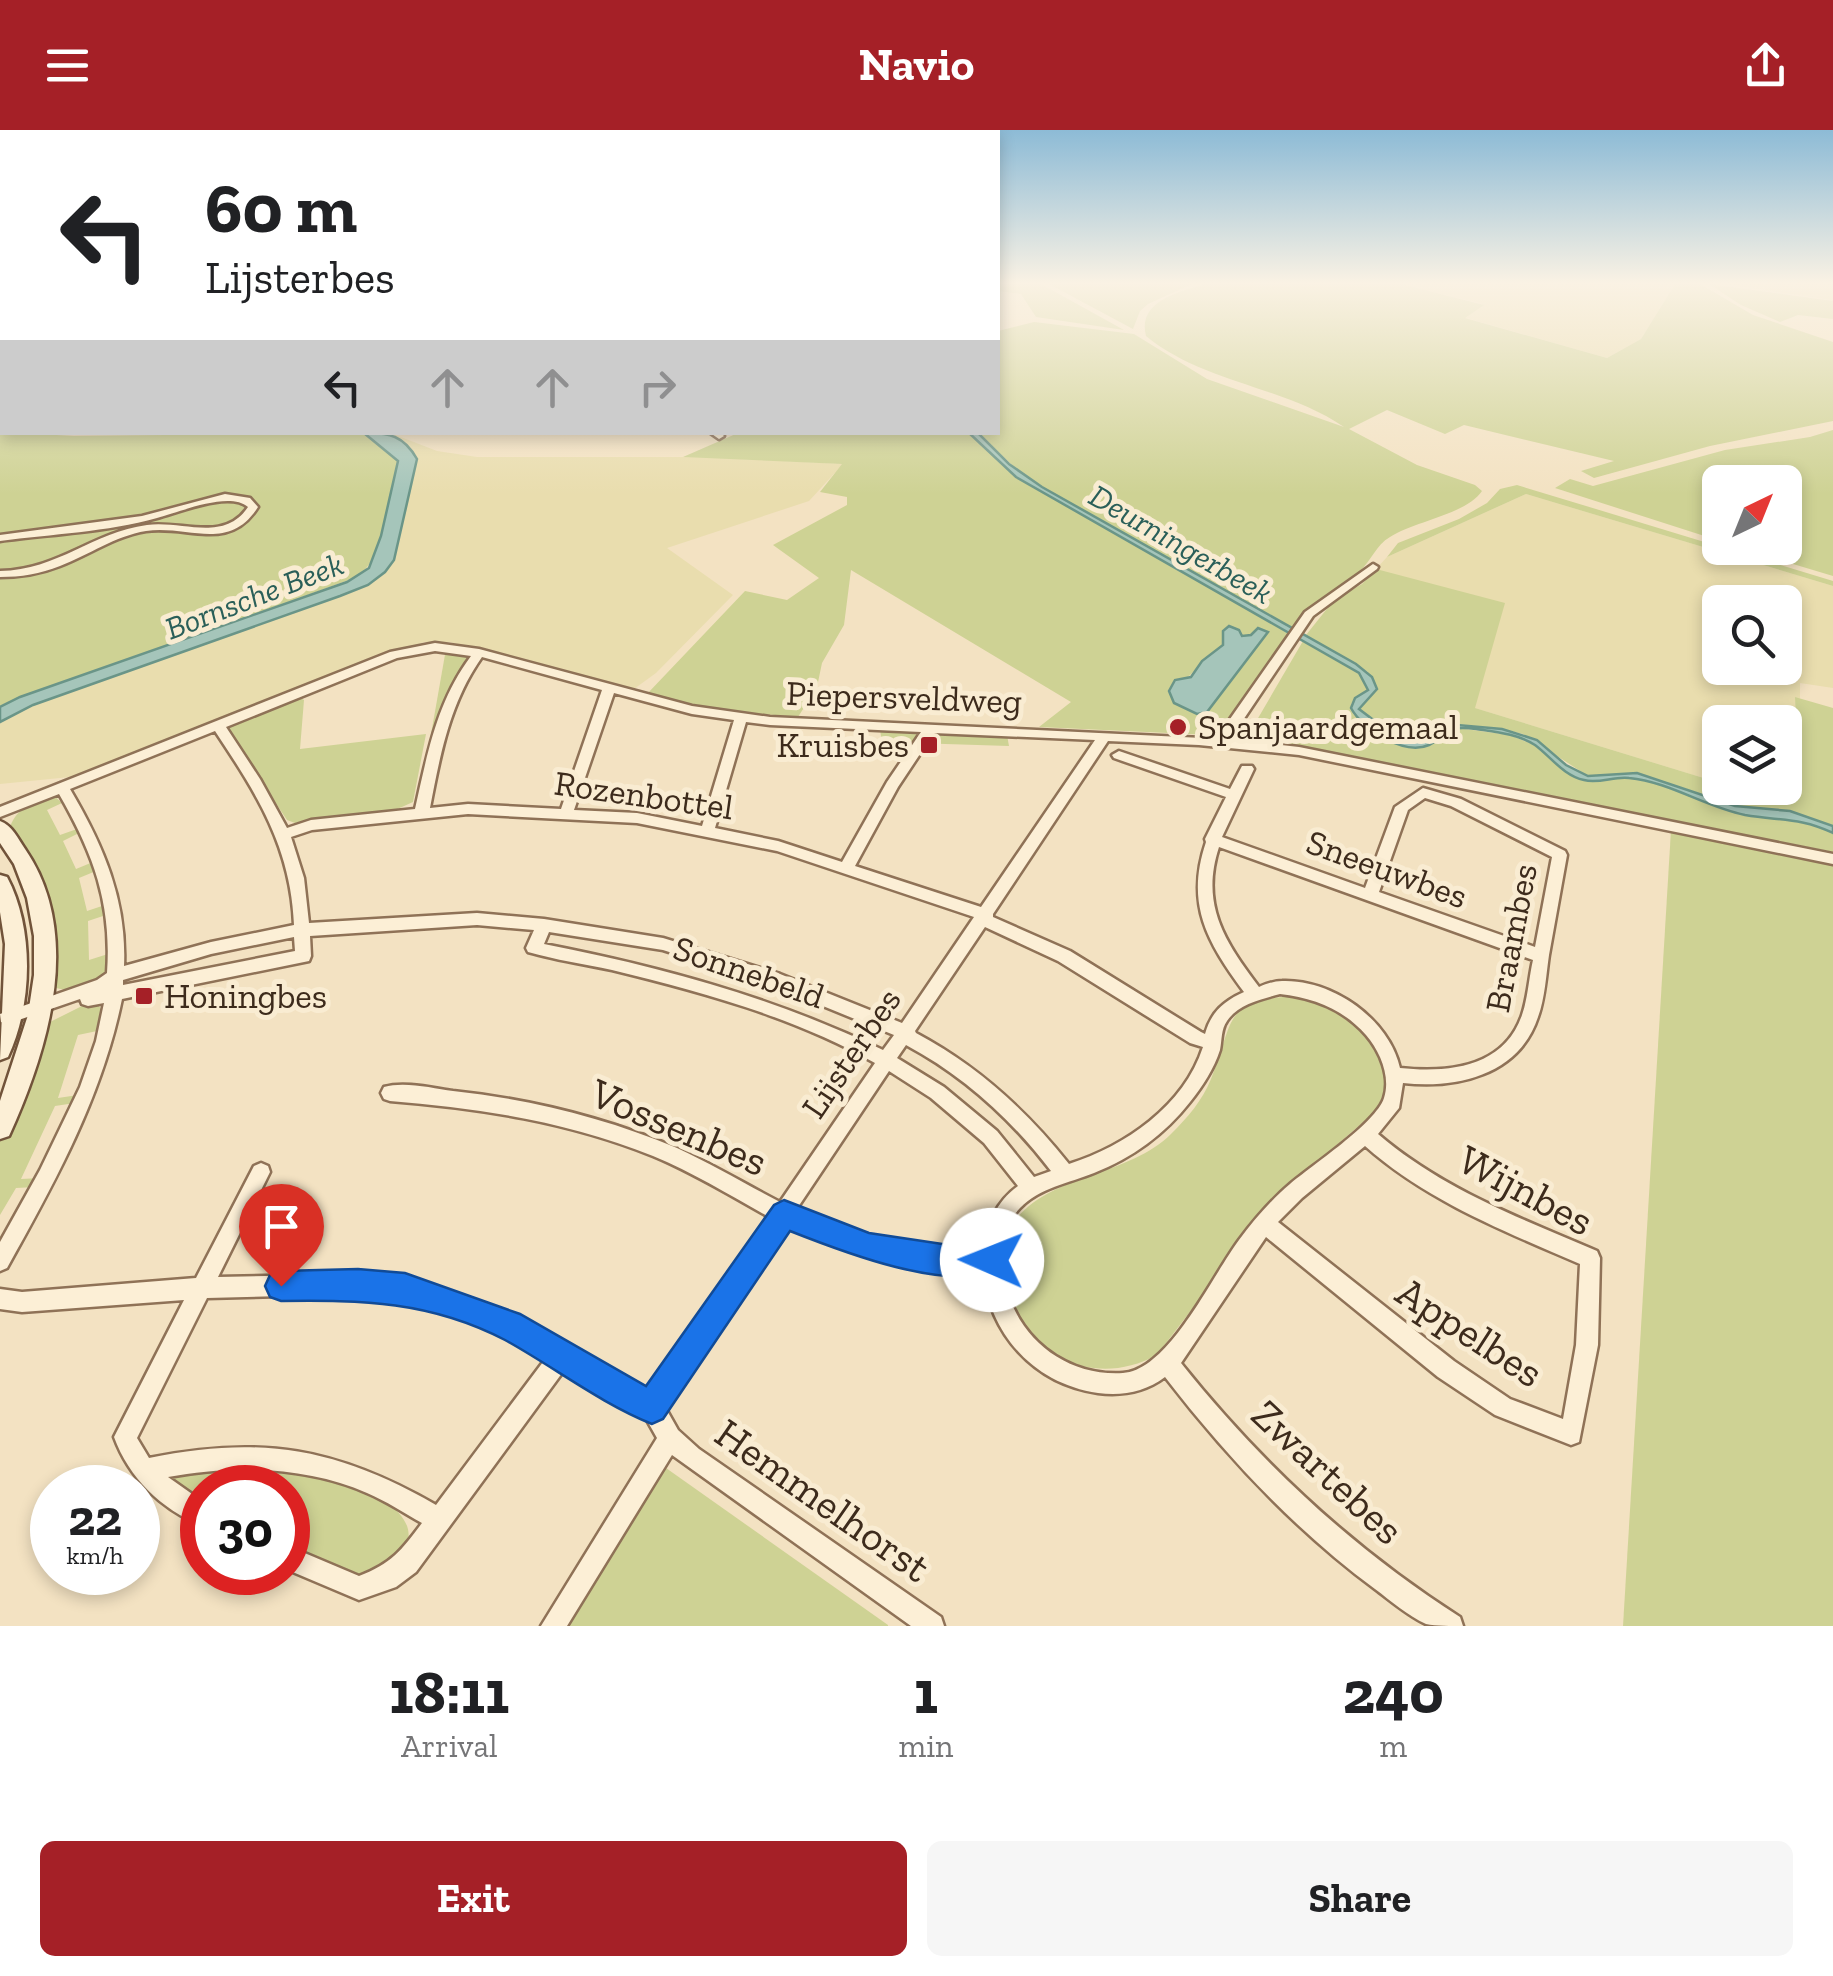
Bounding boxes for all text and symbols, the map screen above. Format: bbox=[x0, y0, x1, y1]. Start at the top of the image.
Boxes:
icon: menu bbox=[40, 38, 95, 93]
text: Navio bbox=[859, 38, 974, 92]
icon: share bbox=[1738, 38, 1793, 93]
text: 60 m bbox=[205, 166, 357, 250]
icon: left bbox=[40, 170, 170, 300]
text: Lijsterbes bbox=[205, 251, 395, 305]
icon: left bbox=[315, 360, 370, 415]
icon: ahead bbox=[420, 360, 475, 415]
icon: ahead bbox=[525, 360, 580, 415]
icon: right bbox=[630, 360, 685, 415]
north arrow bbox=[1702, 465, 1802, 565]
map controls bbox=[1702, 465, 1802, 805]
water label: Deurningerbeek bbox=[1083, 476, 1279, 612]
water label: Bornsche Beek bbox=[160, 545, 348, 647]
button: search bbox=[1702, 585, 1802, 685]
street label: Piepersveldweg bbox=[785, 672, 1023, 722]
button: layers bbox=[1702, 705, 1802, 805]
place label: Spanjaardgemaal bbox=[1198, 706, 1458, 748]
marker: Spanjaardgemaal bbox=[1167, 716, 1189, 738]
place label: Kruisbes bbox=[777, 724, 909, 766]
marker: Kruisbes bbox=[918, 734, 940, 756]
street label: Rozenbottel bbox=[552, 762, 736, 828]
street label: Sneeuwbes bbox=[1301, 821, 1473, 917]
street label: Braambes bbox=[1476, 860, 1546, 1016]
street label: Sonnebeld bbox=[668, 927, 830, 1017]
place label: Honingbes bbox=[164, 975, 327, 1017]
street label: Lijsterbes bbox=[792, 980, 910, 1126]
marker: Honingbes bbox=[133, 985, 155, 1007]
street label: Vossenbes bbox=[582, 1067, 775, 1187]
street label: Wijnbes bbox=[1450, 1133, 1602, 1247]
pin bbox=[239, 1184, 324, 1287]
icon: arrive bbox=[254, 1199, 309, 1254]
position arrow bbox=[940, 1208, 1044, 1312]
street label: Appelbes bbox=[1387, 1266, 1553, 1398]
street label: Zwartebes bbox=[1241, 1389, 1415, 1555]
street label: Hemmelhorst bbox=[706, 1407, 941, 1593]
speed limit sign: 30 bbox=[180, 1465, 310, 1595]
text: 22 bbox=[68, 1488, 122, 1548]
text: km/h bbox=[66, 1540, 124, 1570]
text: 18:11 bbox=[389, 1656, 509, 1728]
text: 1 bbox=[914, 1656, 938, 1728]
text: 240 bbox=[1343, 1656, 1444, 1728]
text: Arrival bbox=[401, 1727, 497, 1765]
text: min bbox=[899, 1727, 953, 1765]
text: m bbox=[1379, 1727, 1407, 1765]
button: Exit bbox=[40, 1841, 907, 1956]
button: Share bbox=[927, 1841, 1793, 1956]

